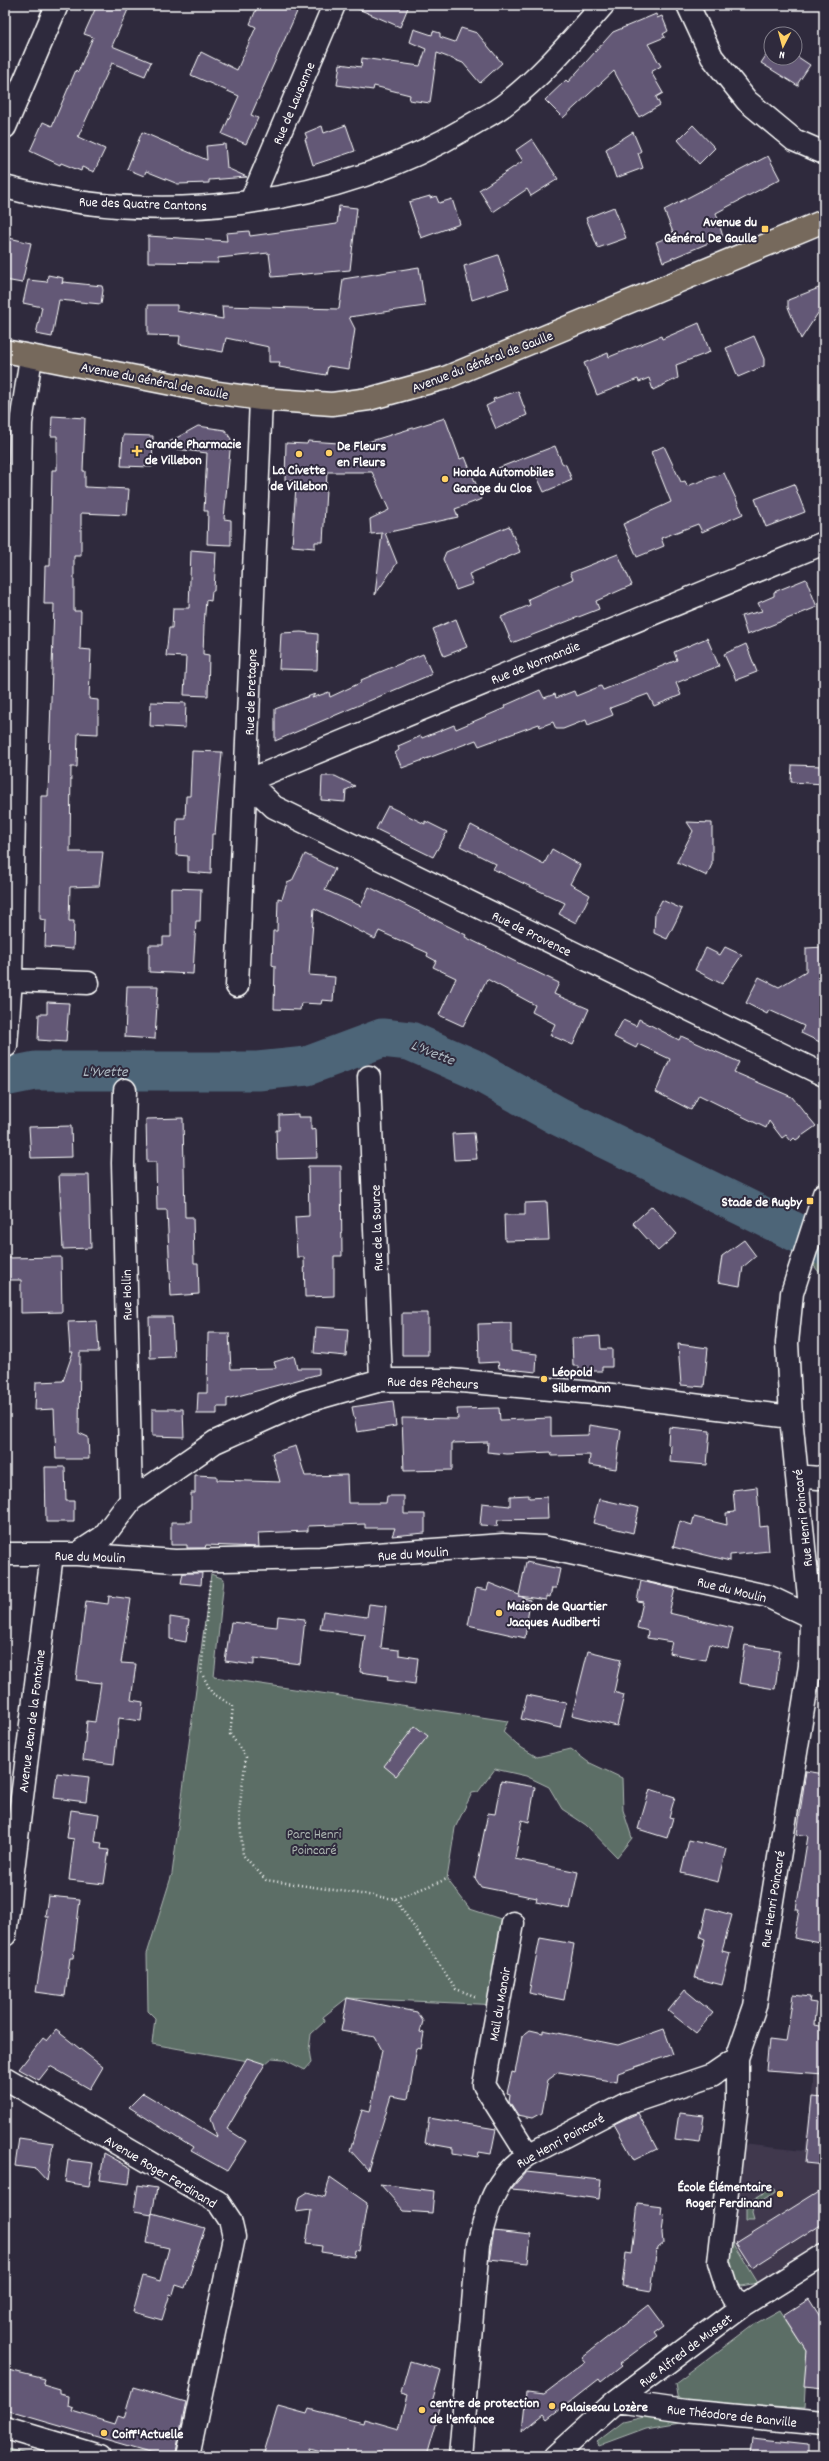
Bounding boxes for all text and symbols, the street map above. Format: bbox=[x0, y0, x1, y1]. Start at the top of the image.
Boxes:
north arrow bbox=[763, 26, 803, 66]
text: N bbox=[778, 46, 786, 62]
street label: Rue de Lausanne bbox=[268, 59, 321, 148]
street label: Rue des Quatre Cantons bbox=[78, 193, 207, 217]
place label: Avenue du Général De Gaulle bbox=[664, 213, 757, 249]
marker: Avenue du Général De Gaulle bbox=[760, 224, 770, 234]
street label: Avenue du Général de Gaulle bbox=[409, 327, 556, 399]
street label: Avenue du Général de Gaulle bbox=[79, 358, 230, 406]
place label: Grande Pharmacie de Villebon bbox=[145, 435, 241, 471]
place label: De Fleurs en Fleurs bbox=[337, 437, 387, 473]
marker: Grande Pharmacie de Villebon bbox=[132, 446, 142, 456]
marker: De Fleurs en Fleurs bbox=[324, 448, 334, 458]
marker: La Civette de Villebon bbox=[294, 449, 304, 459]
place label: La Civette de Villebon bbox=[271, 461, 328, 497]
place label: Honda Automobiles Garage du Clos bbox=[453, 463, 554, 499]
marker: Honda Automobiles Garage du Clos bbox=[440, 474, 450, 484]
street label: Rue de Normandie bbox=[488, 637, 583, 691]
street label: Rue de Bretagne bbox=[240, 648, 264, 736]
street label: Rue de Provence bbox=[488, 907, 574, 963]
water label: L'Yvette bbox=[407, 1035, 459, 1073]
water label: L'Yvette bbox=[82, 1062, 129, 1084]
street label: Rue de la Source bbox=[366, 1184, 390, 1272]
place label: Stade de Rugby bbox=[722, 1193, 803, 1213]
marker: Stade de Rugby bbox=[805, 1196, 815, 1206]
street label: Rue Hollin bbox=[118, 1269, 138, 1321]
place label: Léopold Silbermann bbox=[552, 1363, 611, 1399]
street label: Rue des Pêcheurs bbox=[387, 1372, 479, 1396]
marker: Léopold Silbermann bbox=[539, 1374, 549, 1384]
street label: Rue Henri Poincaré bbox=[789, 1468, 819, 1568]
street label: Rue du Moulin bbox=[377, 1543, 449, 1567]
street label: Rue du Moulin bbox=[54, 1547, 126, 1569]
street label: Rue du Moulin bbox=[695, 1573, 768, 1609]
place label: Maison de Quartier Jacques Audiberti bbox=[507, 1597, 608, 1633]
marker: Maison de Quartier Jacques Audiberti bbox=[494, 1608, 504, 1618]
street label: Avenue Jean de la Fontaine bbox=[14, 1649, 52, 1794]
park label: Parc Henri Poincaré bbox=[287, 1825, 342, 1861]
street label: Rue Henri Poincaré bbox=[756, 1849, 792, 1949]
street label: Mail du Manoir bbox=[485, 1965, 517, 2043]
street label: Rue Henri Poincaré bbox=[513, 2109, 609, 2174]
street label: Avenue Roger Ferdinand bbox=[100, 2131, 220, 2214]
place label: École Élémentaire Roger Ferdinand bbox=[677, 2178, 772, 2214]
marker: École Élémentaire Roger Ferdinand bbox=[775, 2189, 785, 2199]
street label: Rue Alfred de Musset bbox=[635, 2310, 737, 2393]
place label: centre de protection de l'enfance bbox=[430, 2394, 540, 2430]
place label: Palaiseau Lozère bbox=[560, 2398, 648, 2418]
street label: Rue Théodore de Banville bbox=[666, 2400, 798, 2434]
marker: Palaiseau Lozère bbox=[547, 2401, 557, 2411]
marker: centre de protection de l'enfance bbox=[417, 2405, 427, 2415]
place label: Coiff'Actuelle bbox=[112, 2425, 183, 2445]
marker: Coiff'Actuelle bbox=[99, 2428, 109, 2438]

